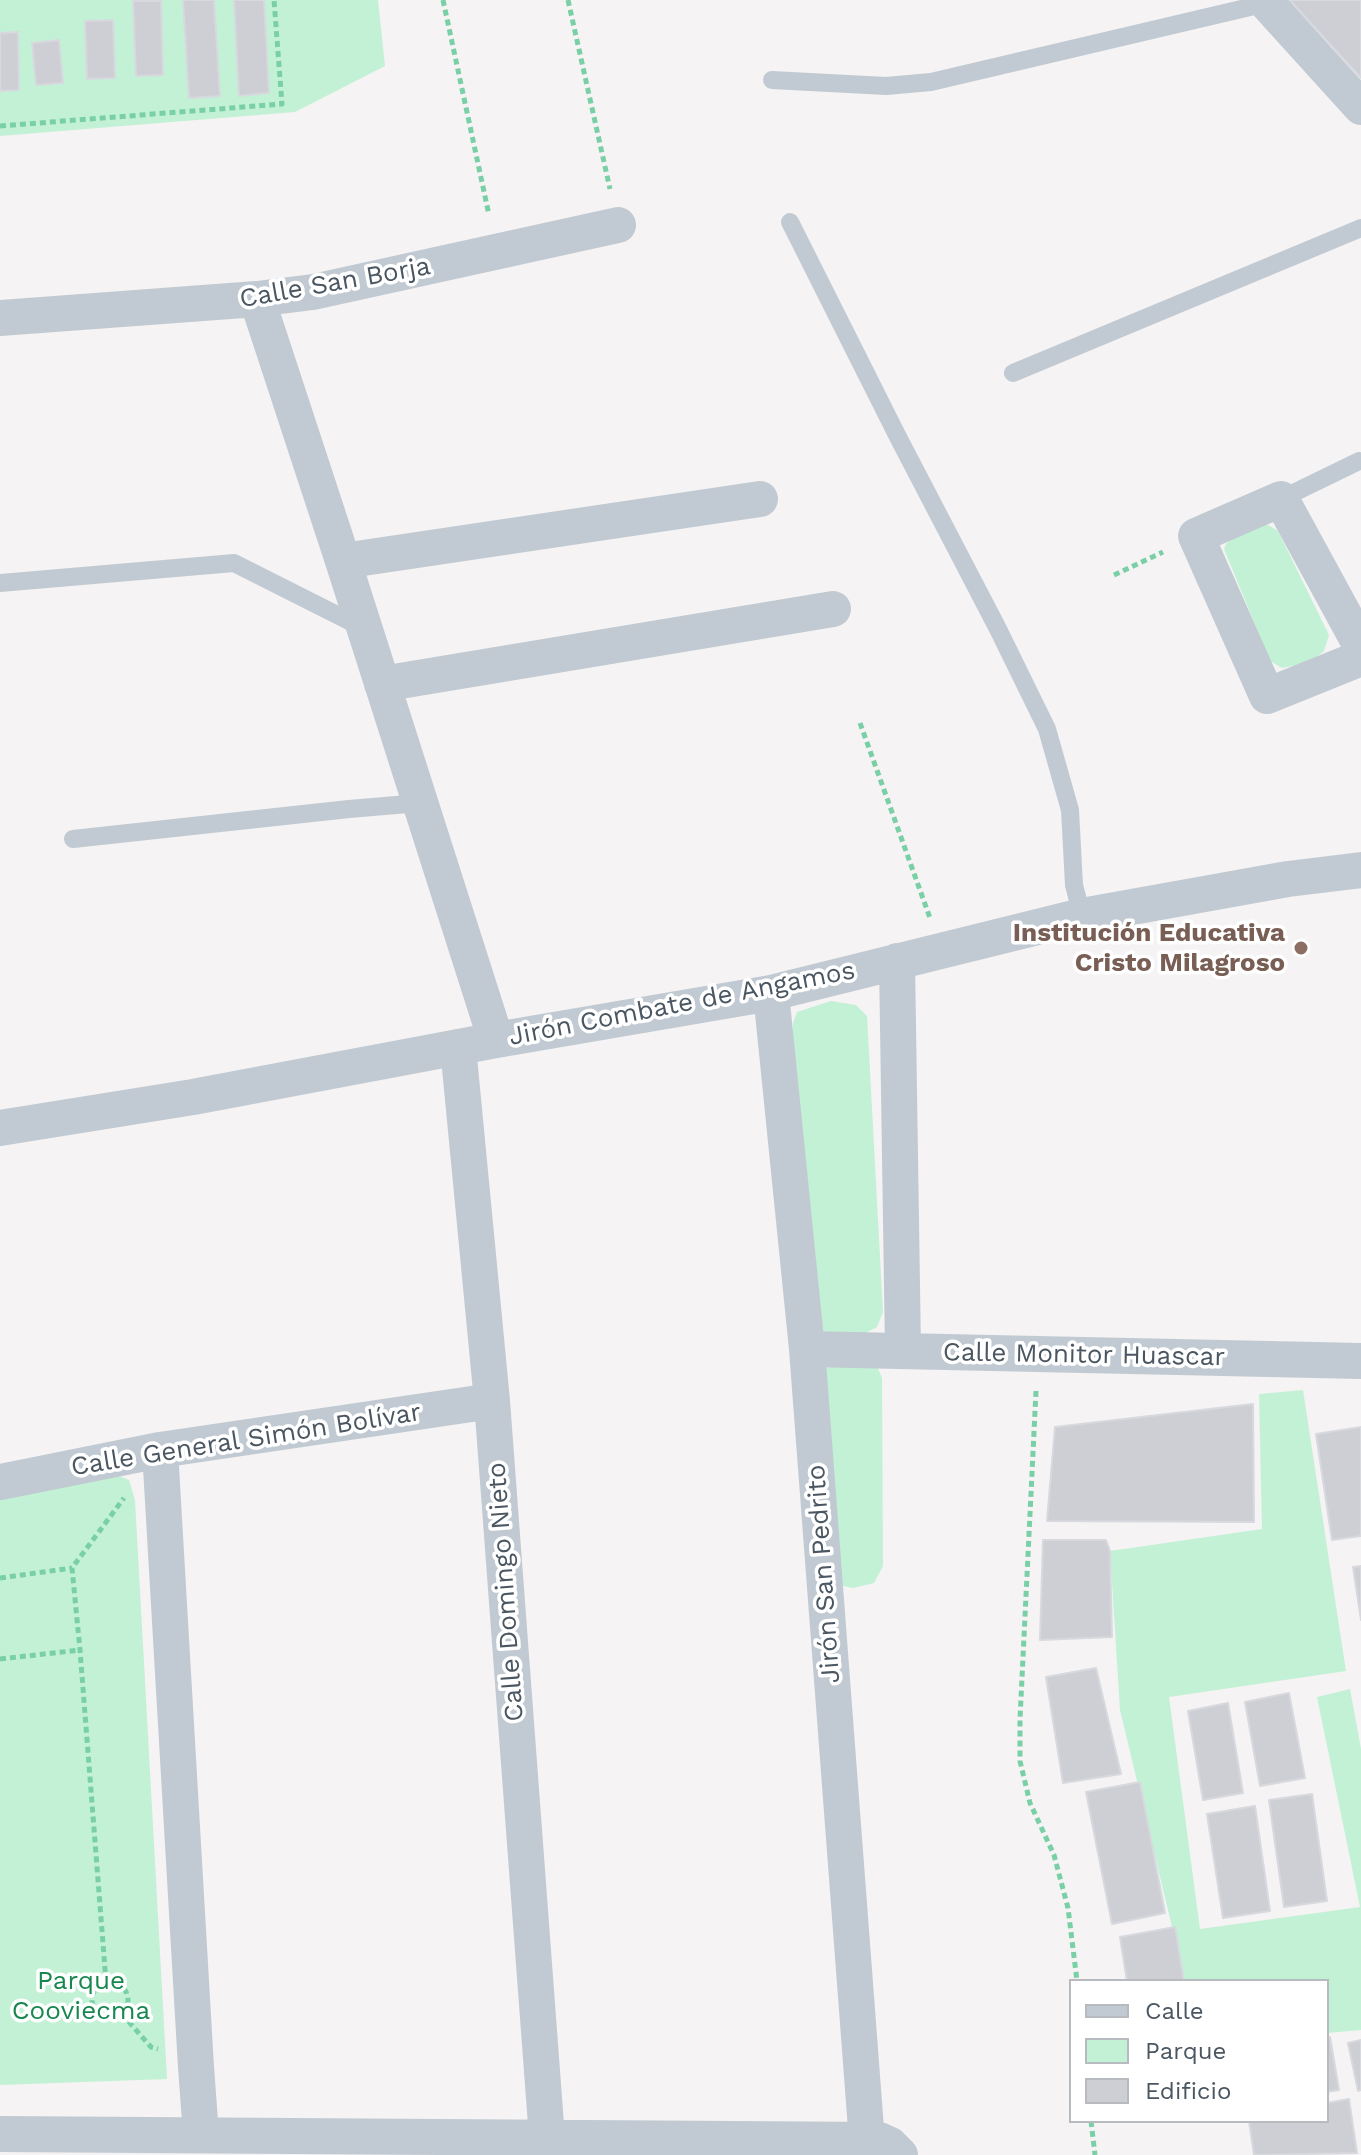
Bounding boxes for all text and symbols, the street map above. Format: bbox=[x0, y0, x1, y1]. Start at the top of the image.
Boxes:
street label: Calle San Borja bbox=[237, 251, 433, 315]
place label: Institución Educativa Cristo Milagroso bbox=[1013, 917, 1285, 978]
marker: Institución Educativa Cristo Milagroso bbox=[1292, 939, 1310, 957]
street label: Jirón Combate de Angamos bbox=[506, 955, 858, 1053]
street label: Calle Monitor Huascar bbox=[943, 1337, 1225, 1373]
street label: Calle General Simón Bolívar bbox=[69, 1397, 423, 1483]
street label: Calle Domingo Nieto bbox=[481, 1461, 531, 1723]
street label: Jirón San Pedrito bbox=[801, 1464, 847, 1684]
park label: Parque Cooviecma bbox=[12, 1965, 150, 2026]
legend bbox=[1069, 1979, 1329, 2123]
text: Calle bbox=[1145, 1997, 1204, 2025]
text: Parque bbox=[1145, 2037, 1226, 2065]
text: Edificio bbox=[1145, 2077, 1231, 2105]

